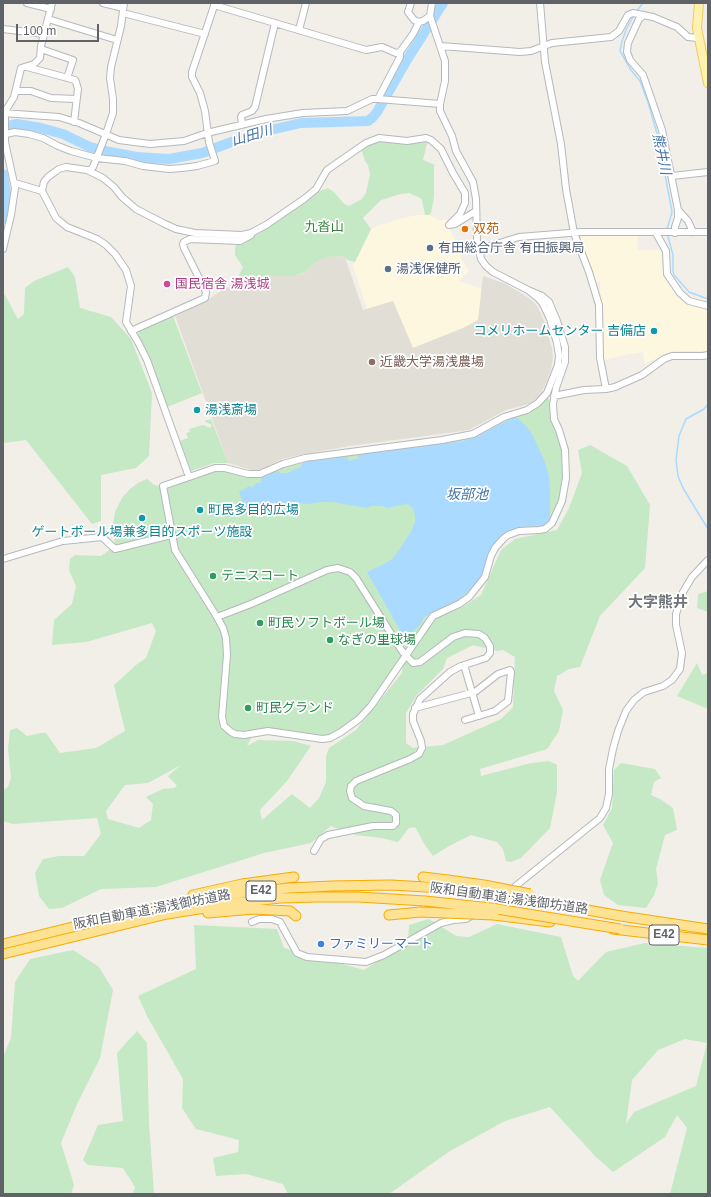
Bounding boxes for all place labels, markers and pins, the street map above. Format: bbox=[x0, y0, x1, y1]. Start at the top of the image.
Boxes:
place label: 双苑 bbox=[473, 221, 499, 237]
marker: 双苑 bbox=[460, 224, 470, 234]
place label: 有田総合庁舎 有田振興局 bbox=[438, 240, 585, 256]
marker: 有田総合庁舎 有田振興局 bbox=[425, 243, 435, 253]
place label: 湯浅保健所 bbox=[396, 261, 461, 277]
marker: 湯浅保健所 bbox=[383, 264, 393, 274]
place label: 国民宿舎 湯浅城 bbox=[175, 276, 270, 292]
marker: 国民宿舎 湯浅城 bbox=[162, 279, 172, 289]
place label: コメリホームセンター 吉備店 bbox=[473, 323, 646, 339]
marker: コメリホームセンター 吉備店 bbox=[649, 326, 659, 336]
place label: 近畿大学湯浅農場 bbox=[380, 354, 484, 370]
marker: 近畿大学湯浅農場 bbox=[367, 357, 377, 367]
place label: 湯浅斎場 bbox=[205, 402, 257, 418]
marker: 湯浅斎場 bbox=[192, 405, 202, 415]
place label: 町民多目的広場 bbox=[208, 502, 299, 518]
marker: 町民多目的広場 bbox=[195, 505, 205, 515]
marker: ゲートボール場兼多目的スポーツ施設 bbox=[137, 513, 147, 523]
place label: ゲートボール場兼多目的スポーツ施設 bbox=[32, 524, 252, 540]
place label: テニスコート bbox=[221, 568, 299, 584]
marker: テニスコート bbox=[208, 571, 218, 581]
place label: 町民ソフトボール場 bbox=[268, 615, 385, 631]
marker: 町民ソフトボール場 bbox=[255, 618, 265, 628]
place label: なぎの里球場 bbox=[338, 632, 416, 648]
marker: なぎの里球場 bbox=[325, 635, 335, 645]
place label: 町民グランド bbox=[256, 700, 334, 716]
marker: 町民グランド bbox=[243, 703, 253, 713]
place label: ファミリーマート bbox=[329, 936, 433, 952]
marker: ファミリーマート bbox=[316, 939, 326, 949]

